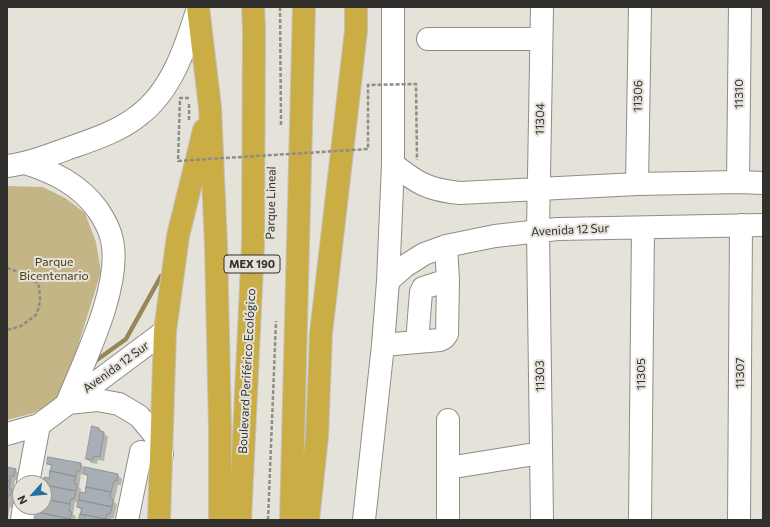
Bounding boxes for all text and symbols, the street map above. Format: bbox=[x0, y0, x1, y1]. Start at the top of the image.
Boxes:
street label: 11310 bbox=[732, 79, 746, 109]
street label: 11306 bbox=[631, 80, 645, 112]
street label: 11304 bbox=[533, 103, 547, 135]
street label: Parque Lineal bbox=[263, 166, 279, 240]
street label: Avenida 12 Sur bbox=[531, 221, 609, 239]
park label: Parque Bicentenario bbox=[19, 255, 89, 283]
road number: MEX 190 bbox=[224, 255, 280, 273]
street label: Boulevard Periférico Ecológico bbox=[235, 288, 259, 454]
street label: Avenida 12 Sur bbox=[80, 338, 152, 396]
street label: 11307 bbox=[733, 357, 747, 389]
street label: 11305 bbox=[634, 358, 648, 390]
street label: 11303 bbox=[533, 360, 547, 392]
north arrow bbox=[12, 475, 52, 515]
text: N bbox=[14, 494, 29, 507]

